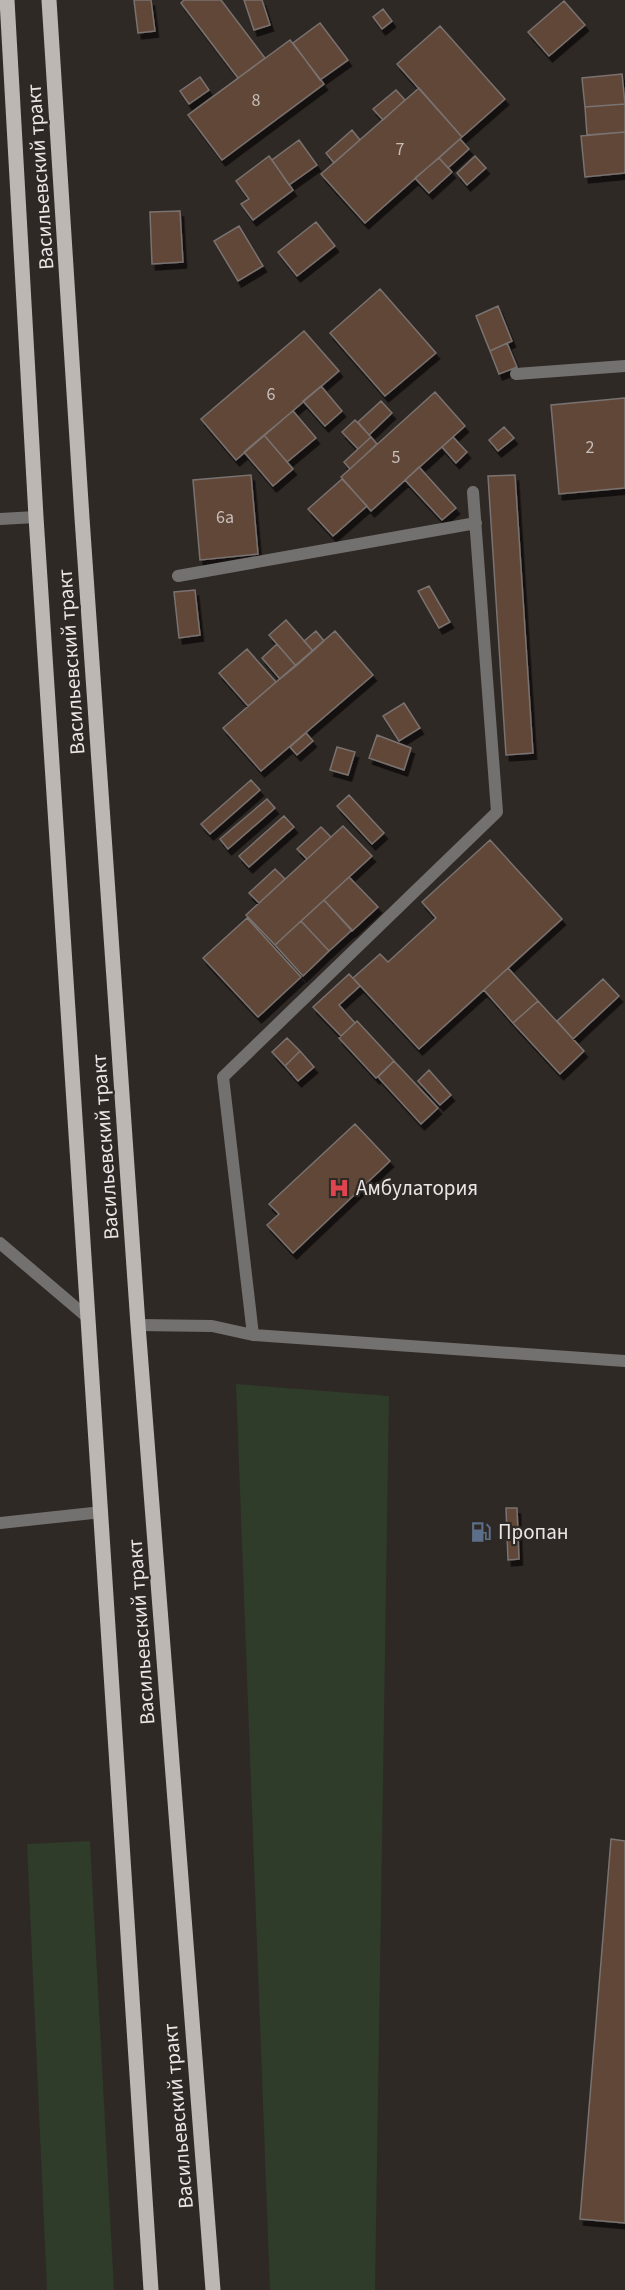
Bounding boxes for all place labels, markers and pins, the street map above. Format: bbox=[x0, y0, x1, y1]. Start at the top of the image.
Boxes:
place label: Амбулатория bbox=[356, 1173, 478, 1203]
hospital icon: Амбулатория bbox=[327, 1176, 351, 1200]
place label: Пропан bbox=[498, 1517, 569, 1547]
fuel station icon: Пропан bbox=[469, 1520, 493, 1544]

